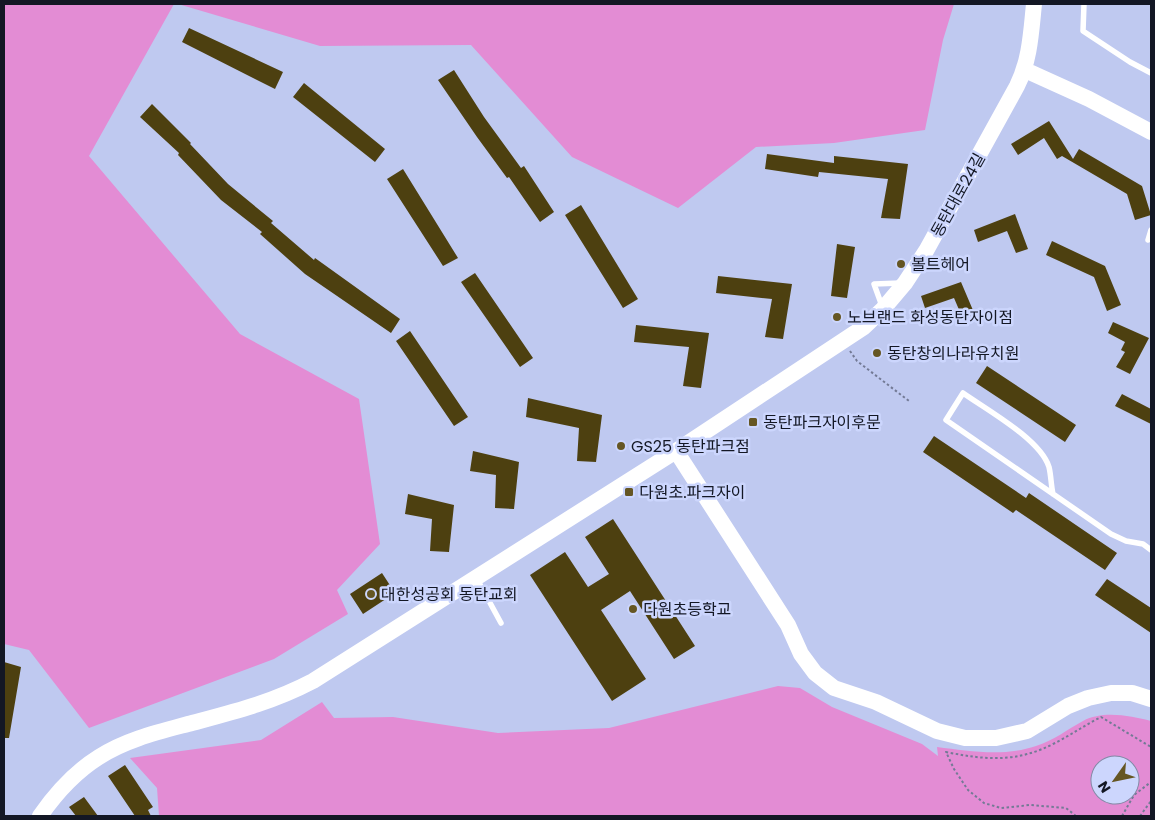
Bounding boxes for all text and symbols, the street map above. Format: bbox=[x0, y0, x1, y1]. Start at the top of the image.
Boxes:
street label: 동탄대로24길 bbox=[925, 149, 991, 241]
place label: 볼트헤어 bbox=[911, 253, 970, 276]
marker: 볼트헤어 bbox=[895, 258, 907, 270]
place label: 노브랜드 화성동탄자이점 bbox=[847, 306, 1013, 329]
marker: 노브랜드 화성동탄자이점 bbox=[831, 311, 843, 323]
place label: 동탄창의나라유치원 bbox=[887, 342, 1019, 365]
marker: 동탄창의나라유치원 bbox=[871, 347, 883, 359]
place label: 동탄파크자이후문 bbox=[763, 411, 881, 434]
marker: 동탄파크자이후문 bbox=[747, 416, 759, 428]
place label: GS25 동탄파크점 bbox=[631, 435, 750, 458]
marker: GS25 동탄파크점 bbox=[615, 440, 627, 452]
place label: 다원초.파크자이 bbox=[639, 481, 745, 504]
marker: 다원초.파크자이 bbox=[623, 486, 635, 498]
place label: 대한성공회 동탄교회 bbox=[381, 583, 518, 606]
marker: 대한성공회 동탄교회 bbox=[365, 588, 377, 600]
place label: 다원초등학교 bbox=[643, 598, 731, 621]
marker: 다원초등학교 bbox=[627, 603, 639, 615]
north arrow bbox=[1090, 755, 1140, 805]
text: N bbox=[1093, 777, 1115, 797]

